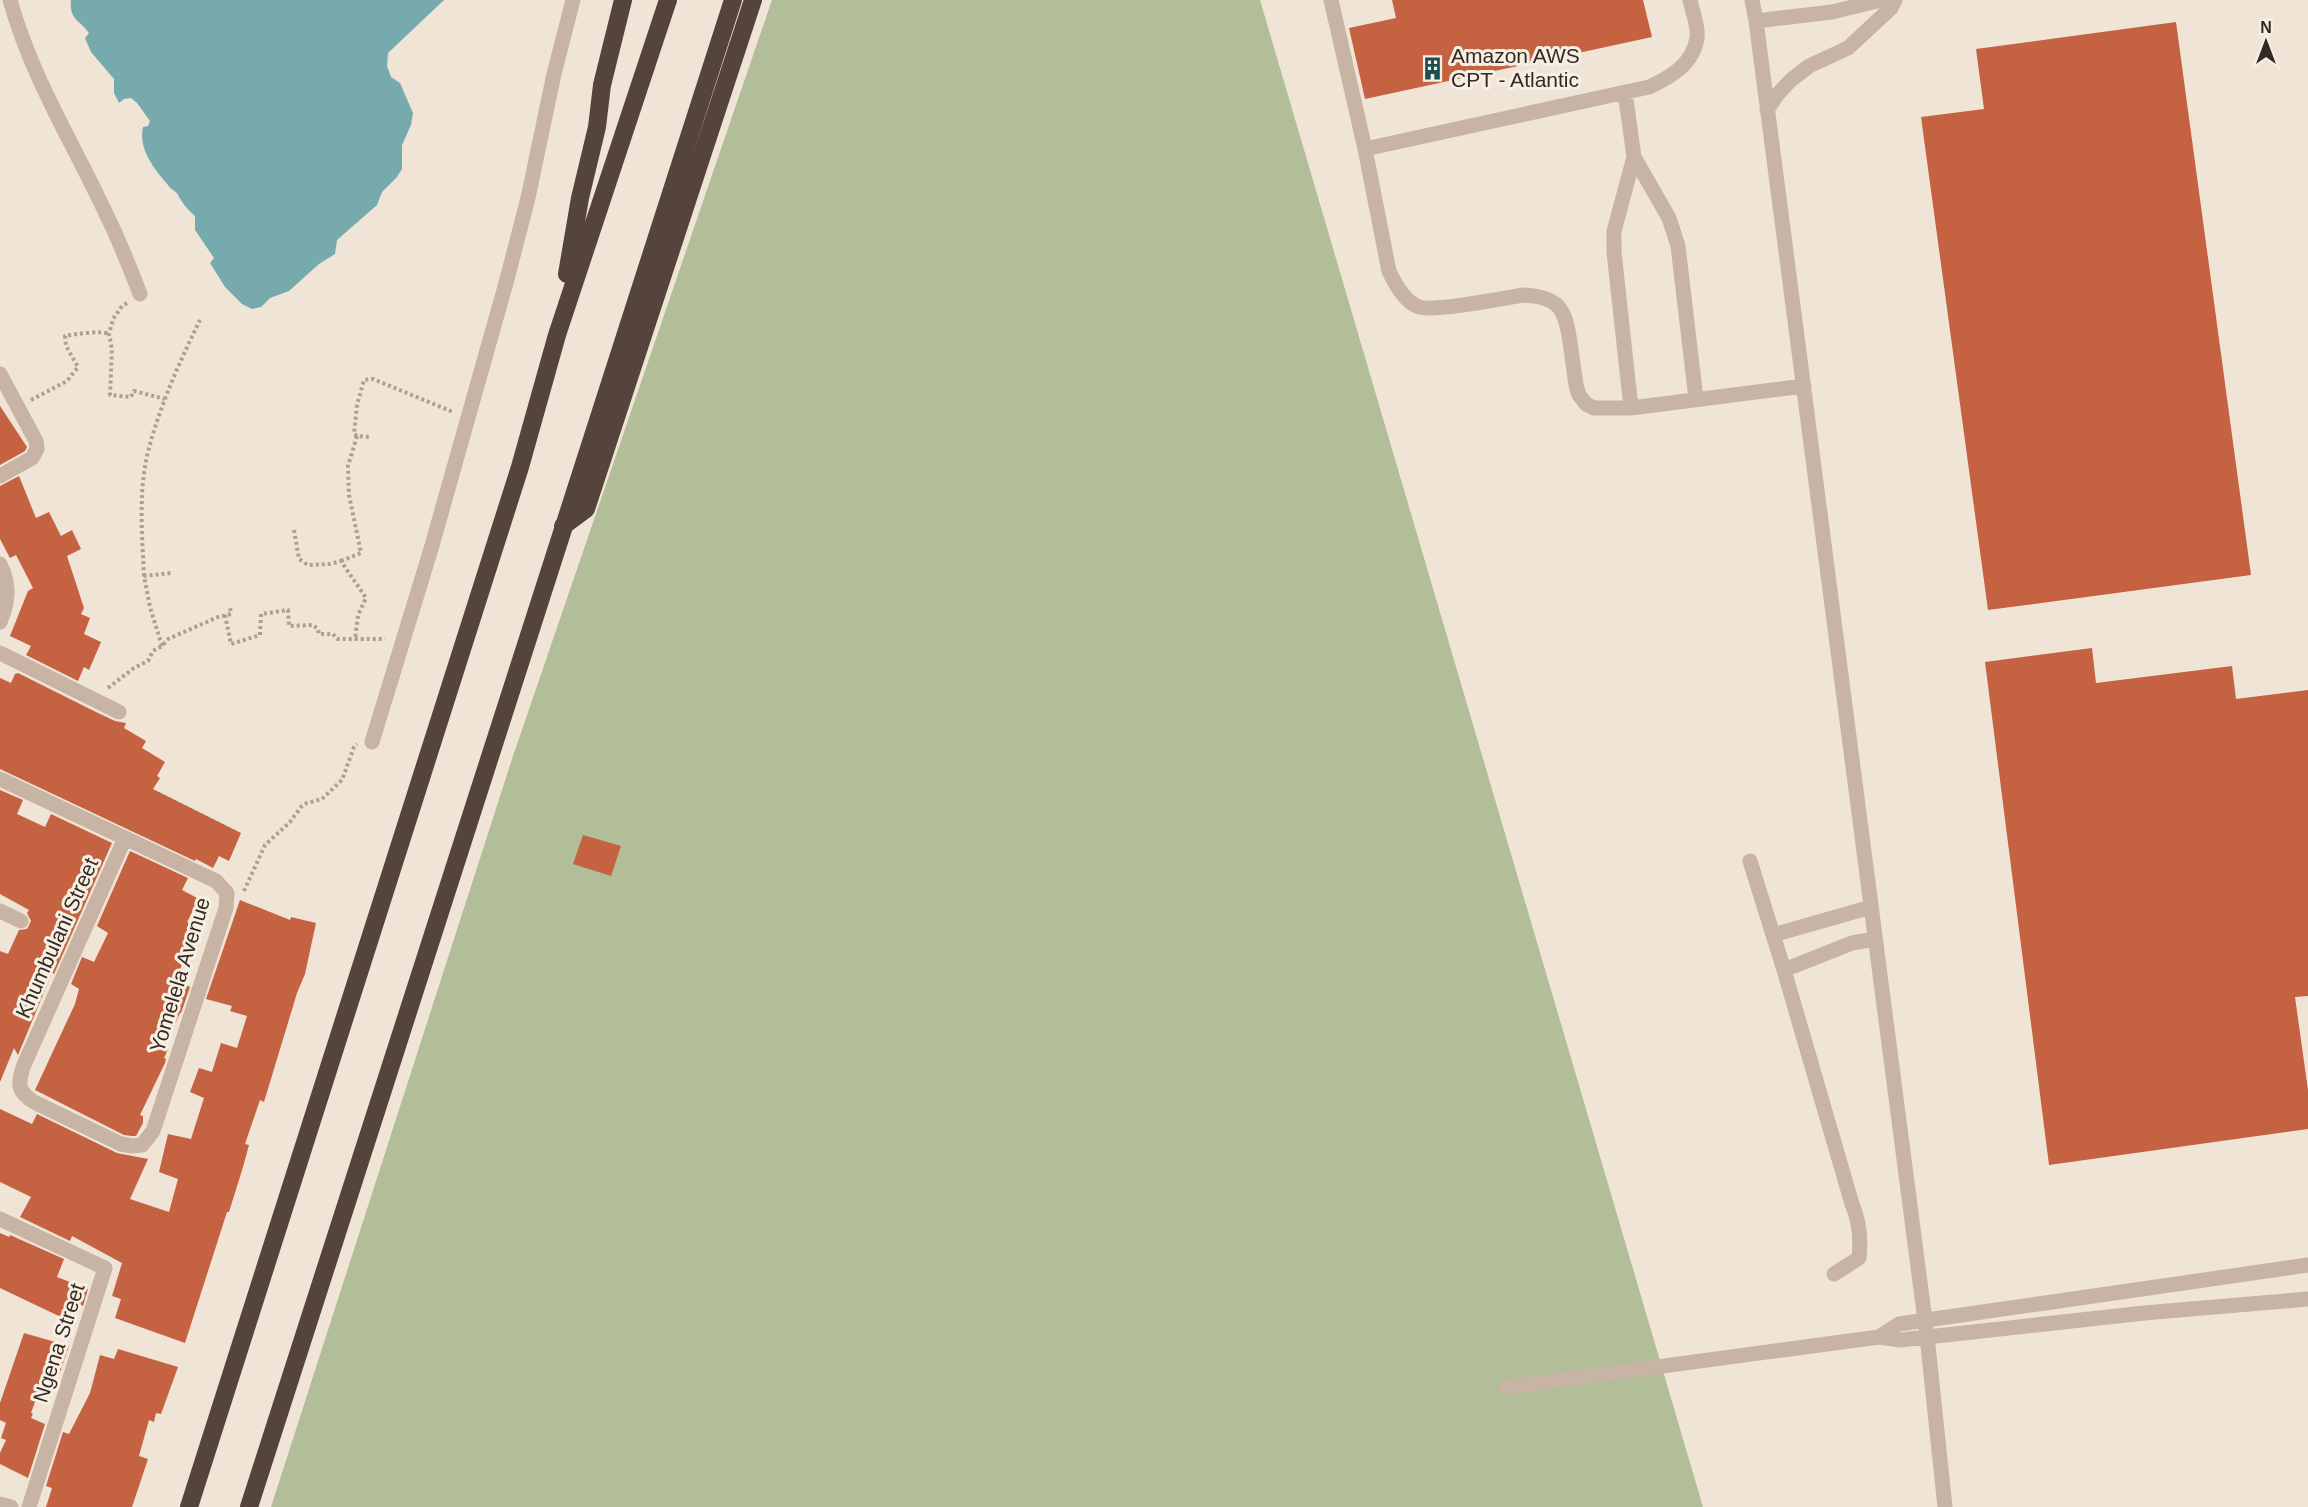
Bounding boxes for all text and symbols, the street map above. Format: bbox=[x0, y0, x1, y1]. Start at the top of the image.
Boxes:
north arrow bbox=[2236, 12, 2296, 72]
text: N bbox=[2260, 19, 2272, 36]
place label: Amazon AWS CPT - Atlantic bbox=[1451, 44, 1580, 91]
building icon: Amazon AWS CPT - Atlantic bbox=[1420, 55, 1446, 81]
street label: Khumbulani Street bbox=[11, 854, 102, 1021]
street label: Yomelela Avenue bbox=[145, 894, 214, 1055]
street label: Ngena Street bbox=[28, 1280, 89, 1405]

